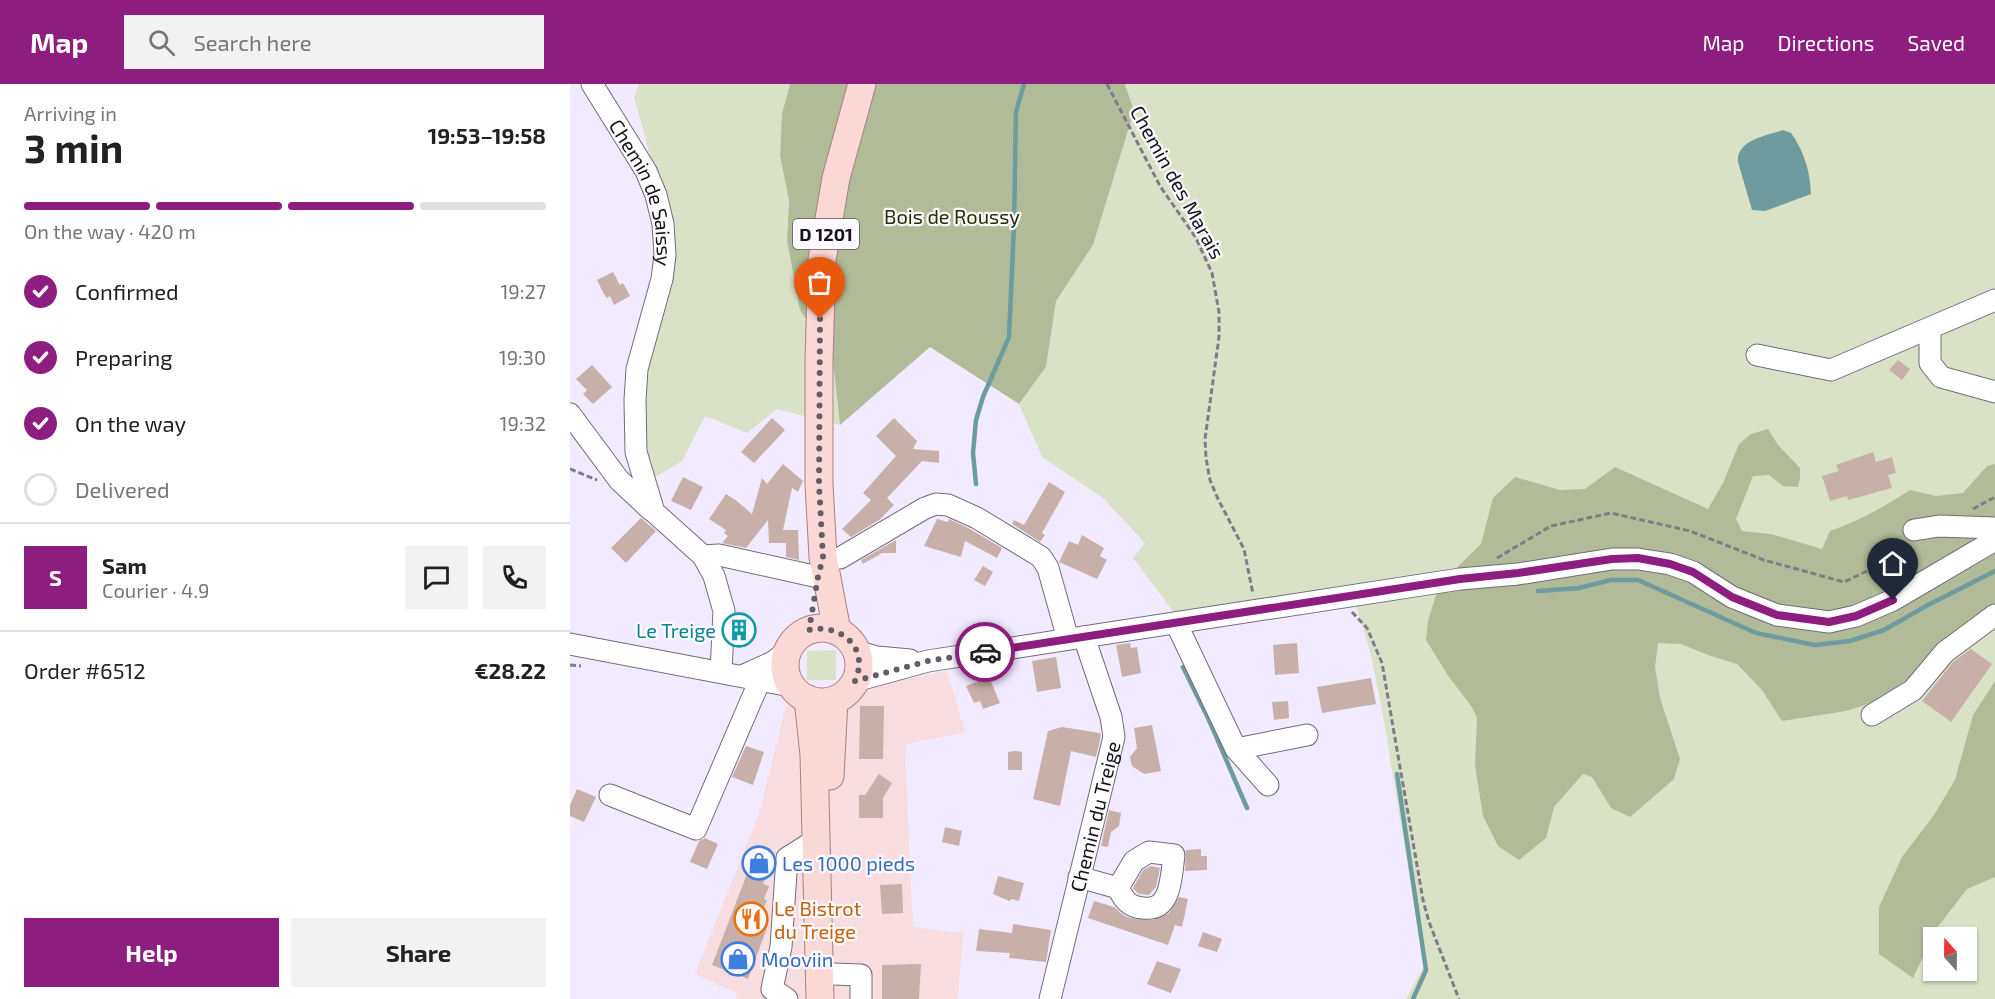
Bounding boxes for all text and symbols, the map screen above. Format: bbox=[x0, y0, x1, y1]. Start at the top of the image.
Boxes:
search box bbox=[124, 15, 544, 69]
text: Map bbox=[30, 25, 88, 59]
icon: search bbox=[145, 26, 178, 59]
text: Search here bbox=[193, 29, 312, 55]
text: Map bbox=[1702, 30, 1745, 55]
text: Directions bbox=[1778, 30, 1874, 55]
text: Saved bbox=[1907, 30, 1965, 55]
text: Arriving in bbox=[24, 101, 117, 125]
street label: Chemin des Marais bbox=[1126, 101, 1230, 263]
street label: Chemin de Saissy bbox=[605, 115, 677, 268]
text: 19:53–19:58 bbox=[428, 122, 546, 148]
text: 3 min bbox=[24, 124, 123, 171]
park label: Bois de Roussy bbox=[884, 204, 1020, 228]
text: On the way · 420 m bbox=[24, 219, 196, 243]
road number: D 1201 bbox=[793, 219, 859, 249]
pin bbox=[794, 257, 845, 319]
icon: bag bbox=[803, 266, 836, 299]
icon: check bbox=[24, 275, 57, 308]
text: Confirmed bbox=[75, 278, 179, 304]
text: 19:27 bbox=[500, 279, 546, 303]
icon: check bbox=[24, 341, 57, 374]
text: Preparing bbox=[75, 344, 173, 370]
text: 19:30 bbox=[499, 345, 546, 369]
icon: check bbox=[24, 407, 57, 440]
text: On the way bbox=[75, 410, 186, 436]
text: 19:32 bbox=[500, 411, 546, 435]
text: Delivered bbox=[75, 476, 170, 502]
pin bbox=[1867, 538, 1918, 600]
button: chat bbox=[405, 546, 468, 609]
button: phone bbox=[483, 546, 546, 609]
icon: home bbox=[1876, 547, 1909, 580]
text: Sam bbox=[102, 552, 147, 578]
text: S bbox=[49, 564, 62, 590]
text: Courier · 4.9 bbox=[102, 578, 209, 602]
building icon: Le Treige bbox=[721, 612, 757, 648]
place label: Le Treige bbox=[636, 618, 716, 642]
courier bbox=[955, 622, 1015, 682]
icon: car bbox=[969, 636, 1002, 669]
text: Order #6512 bbox=[24, 657, 146, 683]
text: €28.22 bbox=[474, 657, 546, 683]
street label: Chemin du Treige bbox=[1065, 739, 1125, 894]
shop icon: Les 1000 pieds bbox=[741, 845, 777, 881]
place label: Les 1000 pieds bbox=[782, 851, 915, 875]
place label: Le Bistrot du Treige bbox=[774, 896, 862, 943]
restaurant icon: Le Bistrot du Treige bbox=[733, 901, 769, 937]
button: Help bbox=[24, 918, 279, 987]
button: Share bbox=[291, 918, 546, 987]
north arrow bbox=[1923, 927, 1977, 981]
map controls bbox=[1923, 927, 1977, 981]
shop icon: Mooviin bbox=[720, 941, 756, 977]
place label: Mooviin bbox=[761, 947, 833, 971]

